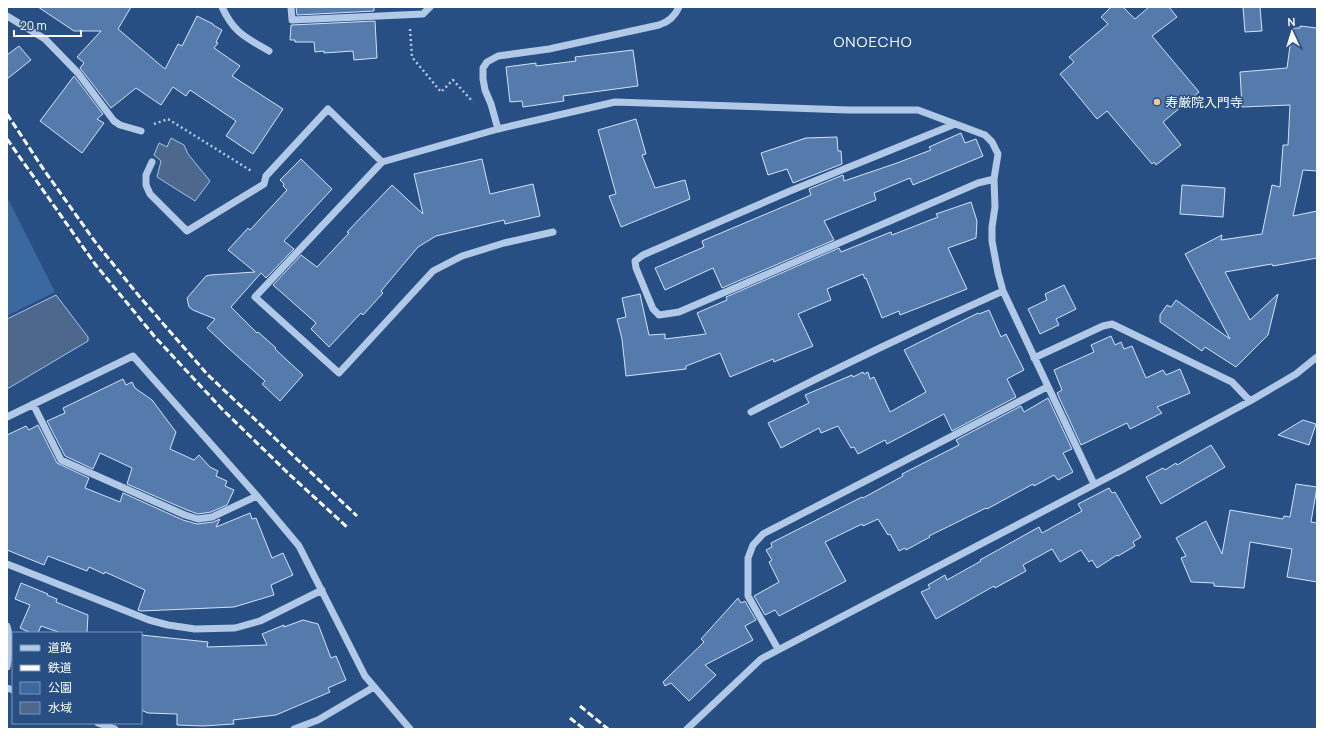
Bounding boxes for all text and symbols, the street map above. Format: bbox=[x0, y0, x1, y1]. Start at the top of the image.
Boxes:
scale bar bbox=[14, 12, 81, 38]
north arrow bbox=[1272, 12, 1312, 52]
text: N bbox=[1287, 14, 1296, 29]
text: 20 m bbox=[20, 17, 47, 34]
district label: ONOECHO bbox=[834, 31, 913, 52]
place label: 寿厳院入門寺 bbox=[1165, 93, 1243, 111]
marker: 寿厳院入門寺 bbox=[1152, 97, 1162, 107]
legend bbox=[12, 632, 142, 724]
text: 道路 bbox=[48, 639, 72, 656]
text: 鉄道 bbox=[48, 659, 72, 676]
text: 公園 bbox=[48, 679, 72, 696]
text: 水域 bbox=[48, 699, 72, 716]

